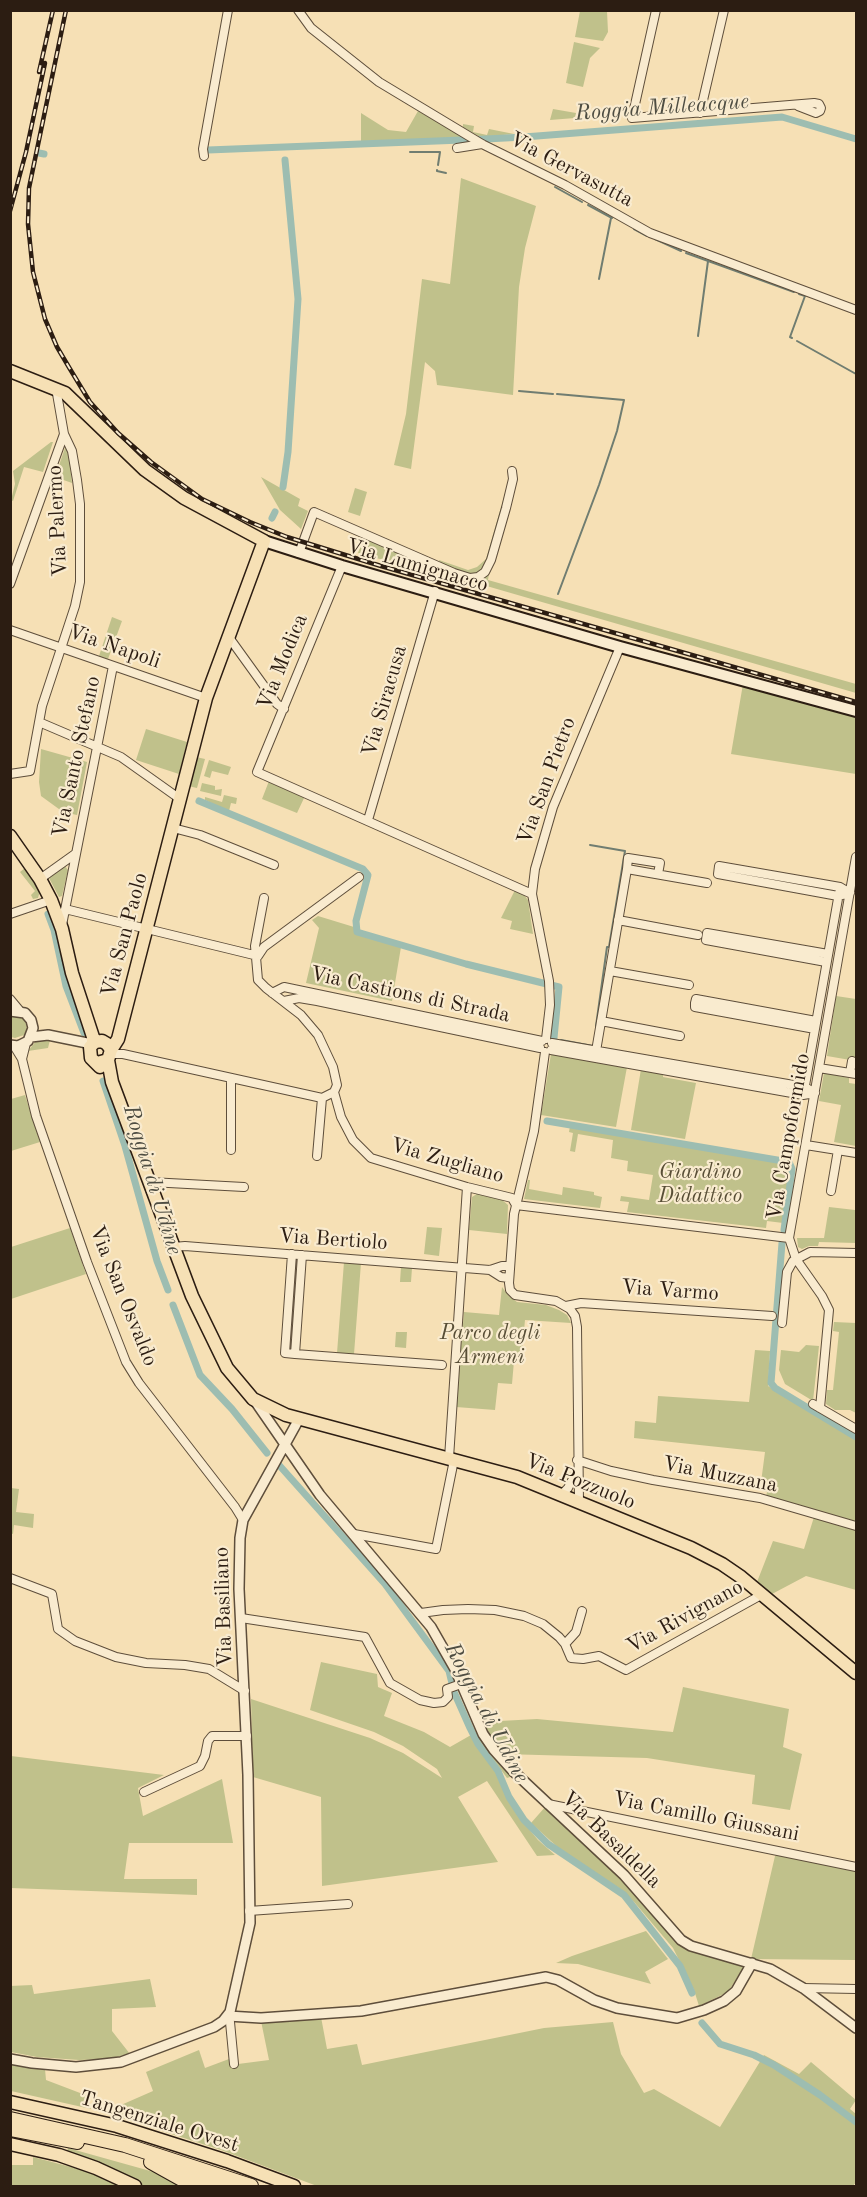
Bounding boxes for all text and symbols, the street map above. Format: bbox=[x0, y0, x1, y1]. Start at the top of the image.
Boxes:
water label: Roggia Milleacque bbox=[574, 89, 750, 127]
street label: Via Gervasutta bbox=[505, 127, 637, 213]
street label: Via Palermo bbox=[42, 464, 74, 578]
street label: Via Lumignacco bbox=[343, 534, 491, 598]
street label: Via Modica bbox=[252, 610, 314, 714]
street label: Via Napoli bbox=[64, 619, 164, 675]
street label: Via Siracusa bbox=[357, 642, 413, 760]
street label: Via Santo Stefano bbox=[48, 674, 106, 840]
street label: Via San Pietro bbox=[512, 714, 582, 848]
street label: Via San Paolo bbox=[96, 870, 154, 1000]
street label: Via Castions di Strada bbox=[308, 961, 512, 1029]
street label: Via Campoformido bbox=[762, 1051, 816, 1223]
water label: Roggia di Udine bbox=[117, 1102, 187, 1258]
street label: Via Zugliano bbox=[387, 1133, 507, 1189]
park label: Giardino Didattico bbox=[658, 1159, 742, 1209]
street label: Via San Osvaldo bbox=[83, 1222, 163, 1370]
street label: Via Bertiolo bbox=[278, 1224, 388, 1256]
street label: Via Varmo bbox=[620, 1275, 720, 1307]
park label: Parco degli Armeni bbox=[440, 1320, 540, 1370]
street label: Via Pozzuolo bbox=[521, 1448, 639, 1516]
street label: Via Muzzana bbox=[660, 1452, 780, 1498]
street label: Via Basiliano bbox=[209, 1546, 239, 1668]
street label: Via Rivignano bbox=[622, 1575, 748, 1659]
water label: Roggia di Udine bbox=[438, 1638, 534, 1788]
street label: Via Basaldella bbox=[556, 1786, 666, 1894]
street label: Via Camillo Giussani bbox=[611, 1787, 801, 1847]
street label: Tangenziale Ovest bbox=[76, 2086, 242, 2158]

